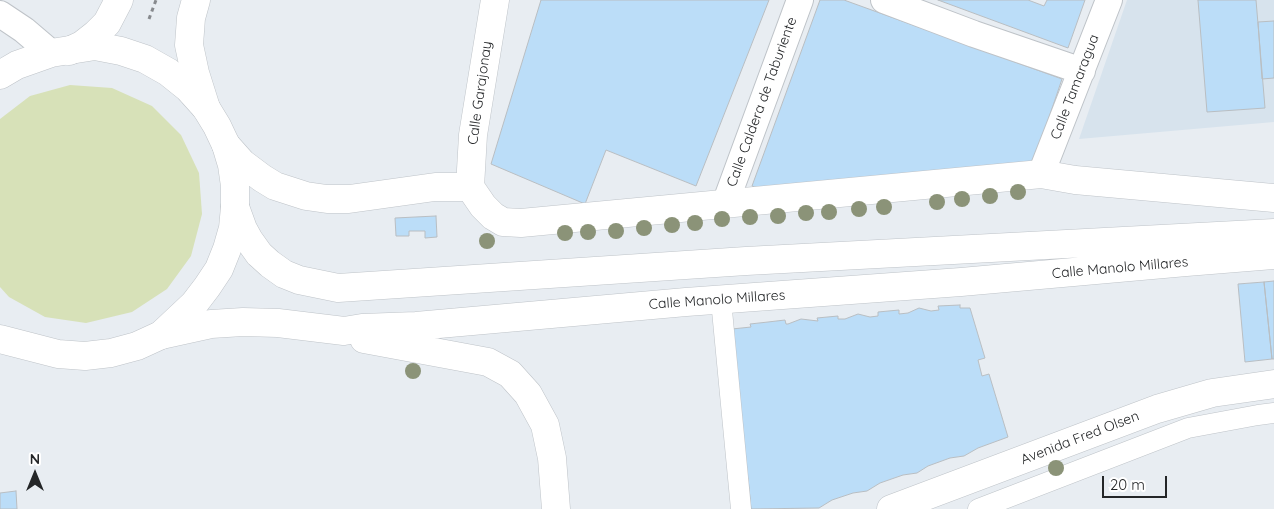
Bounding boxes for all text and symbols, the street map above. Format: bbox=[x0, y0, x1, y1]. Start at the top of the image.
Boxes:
street label: Calle Caldera de Taburiente bbox=[723, 15, 801, 189]
street label: Calle Tamaragua bbox=[1047, 32, 1103, 142]
street label: Calle Garajonay bbox=[464, 40, 496, 146]
street label: Calle Manolo Millares bbox=[1051, 254, 1189, 282]
street label: Calle Manolo Millares bbox=[648, 287, 786, 313]
street label: Avenida Fred Olsen bbox=[1018, 408, 1142, 468]
north arrow bbox=[10, 449, 60, 499]
text: N bbox=[30, 450, 40, 468]
scale bar bbox=[1104, 466, 1169, 498]
text: 20 m bbox=[1110, 475, 1145, 494]

